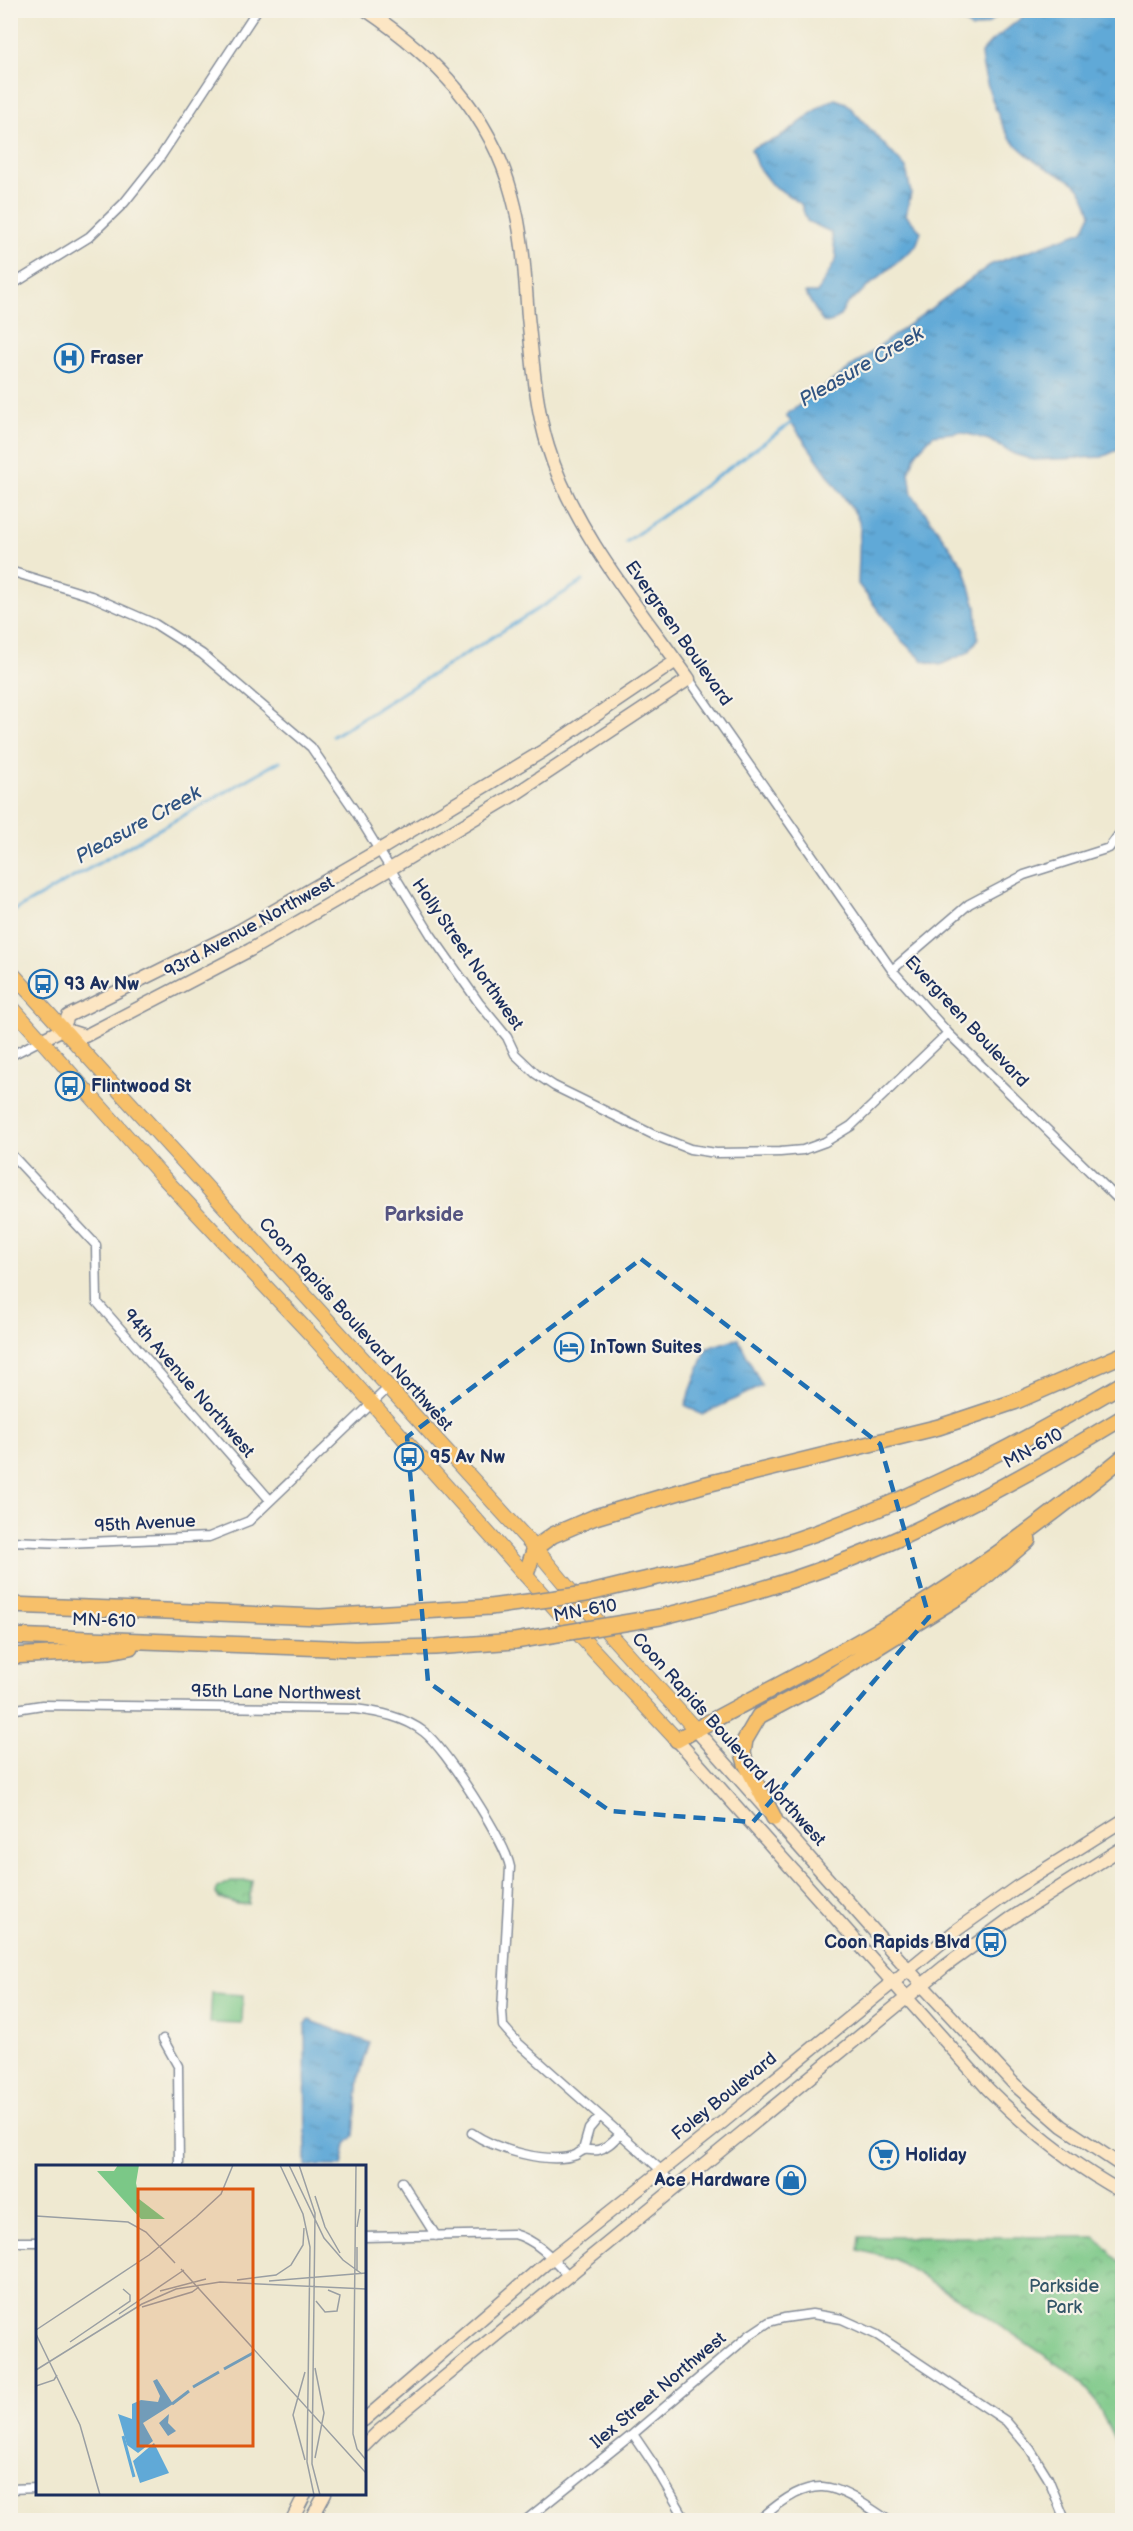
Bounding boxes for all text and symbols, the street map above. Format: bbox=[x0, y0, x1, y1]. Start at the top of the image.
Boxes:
water label: Pleasure Creek bbox=[795, 321, 929, 412]
hospital icon: Fraser bbox=[53, 342, 85, 374]
place label: Fraser bbox=[90, 348, 144, 369]
street label: Evergreen Boulevard bbox=[621, 557, 737, 710]
water label: Pleasure Creek bbox=[72, 780, 206, 869]
street label: 93rd Avenue Northwest bbox=[161, 872, 338, 983]
street label: Holly Street Northwest bbox=[407, 875, 528, 1034]
street label: Evergreen Boulevard bbox=[900, 951, 1033, 1091]
bus stop icon: 93 Av Nw bbox=[27, 968, 59, 1000]
place label: 93 Av Nw bbox=[64, 974, 139, 995]
bus stop icon: Flintwood St bbox=[54, 1070, 86, 1102]
place label: Flintwood St bbox=[91, 1076, 191, 1097]
district label: Parkside bbox=[384, 1203, 464, 1227]
street label: Coon Rapids Boulevard Northwest bbox=[254, 1213, 457, 1436]
street label: 94th Avenue Northwest bbox=[118, 1305, 259, 1462]
hotel icon: InTown Suites bbox=[553, 1331, 585, 1363]
place label: InTown Suites bbox=[590, 1337, 702, 1358]
street label: MN-610 bbox=[1000, 1424, 1066, 1473]
bus stop icon: 95 Av Nw bbox=[393, 1441, 425, 1473]
place label: 95 Av Nw bbox=[430, 1447, 505, 1468]
street label: 95th Avenue bbox=[94, 1510, 197, 1537]
street label: MN-610 bbox=[552, 1595, 619, 1626]
street label: MN-610 bbox=[72, 1609, 136, 1632]
street label: Coon Rapids Boulevard Northwest bbox=[627, 1628, 830, 1851]
street label: 95th Lane Northwest bbox=[191, 1681, 361, 1704]
bus stop icon: Coon Rapids Blvd bbox=[975, 1926, 1007, 1958]
place label: Coon Rapids Blvd bbox=[824, 1932, 970, 1953]
street label: Foley Boulevard bbox=[668, 2048, 781, 2145]
supermarket icon: Holiday bbox=[868, 2139, 900, 2171]
place label: Holiday bbox=[905, 2145, 967, 2166]
shop icon: Ace Hardware bbox=[775, 2164, 807, 2196]
inset map bbox=[36, 2165, 366, 2495]
place label: Ace Hardware bbox=[654, 2170, 770, 2191]
park label: Parkside Park bbox=[1029, 2276, 1099, 2318]
street label: Ilex Street Northwest bbox=[586, 2327, 731, 2453]

